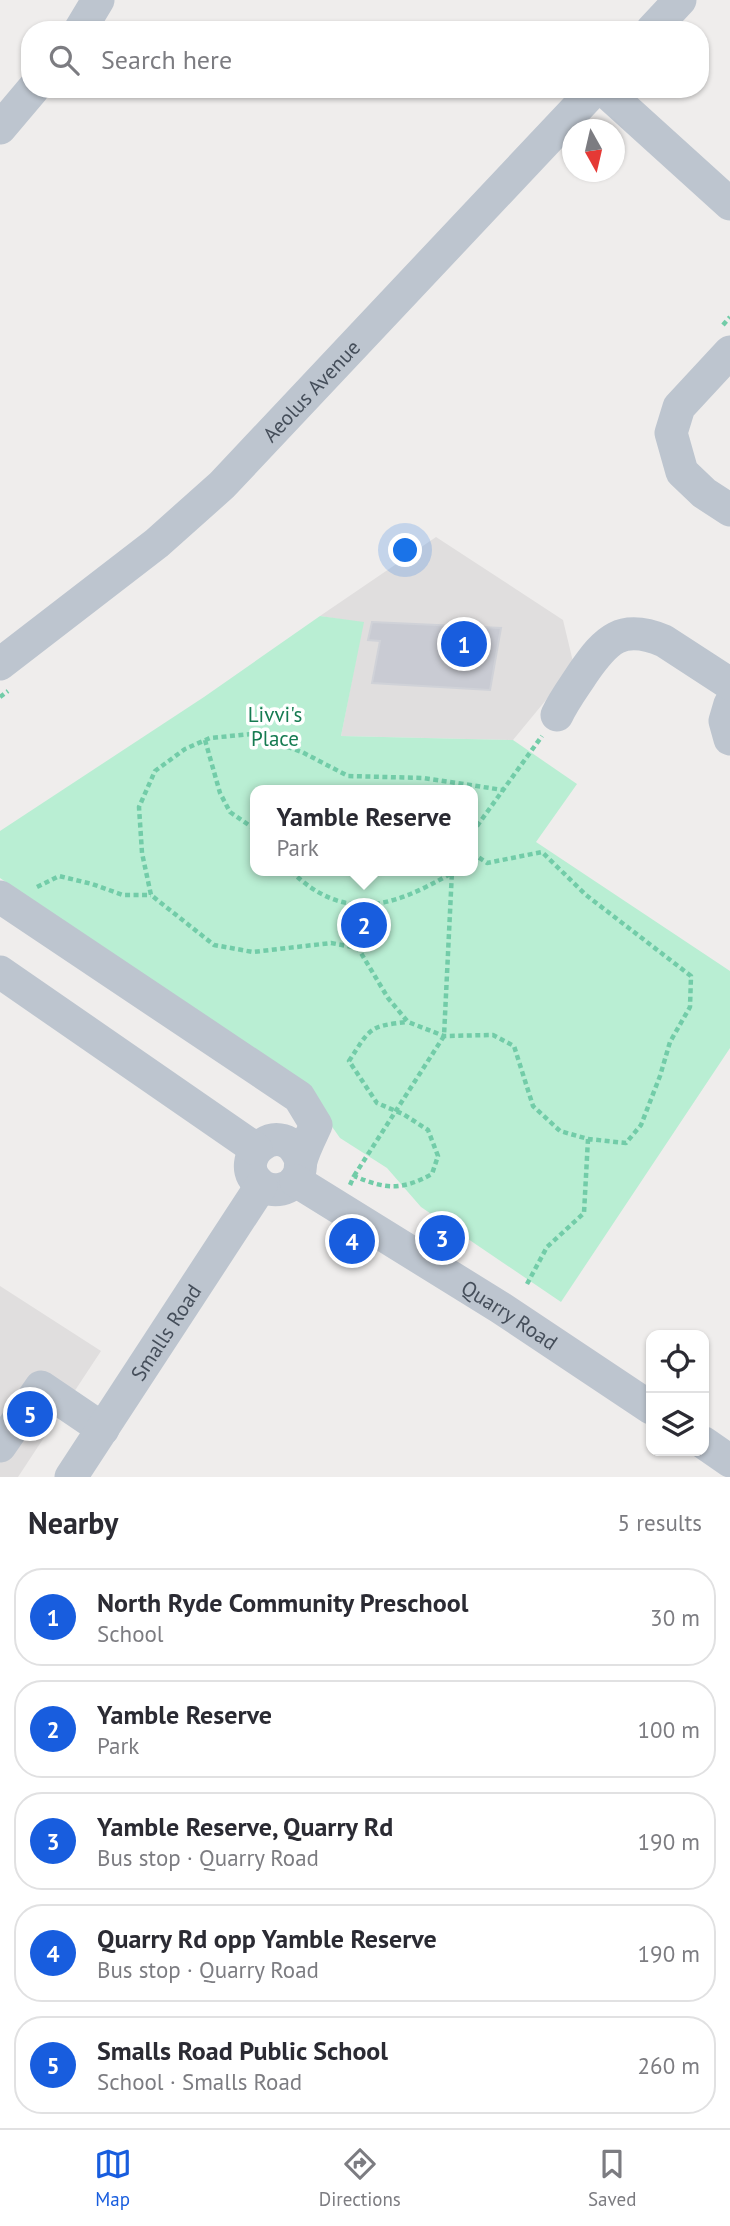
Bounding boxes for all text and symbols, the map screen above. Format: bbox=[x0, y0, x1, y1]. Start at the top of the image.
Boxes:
search box bbox=[21, 21, 709, 98]
icon: search bbox=[45, 41, 83, 79]
text: Search here bbox=[101, 43, 232, 76]
north arrow bbox=[562, 119, 625, 182]
street label: Aeolus Avenue bbox=[256, 334, 366, 447]
your location bbox=[388, 533, 422, 567]
pin: 1 bbox=[441, 618, 487, 670]
park label: Livvi's Place bbox=[248, 701, 302, 752]
popup bbox=[250, 785, 478, 876]
text: Yamble Reserve bbox=[276, 800, 452, 833]
text: Park bbox=[276, 833, 319, 862]
pin: 2 bbox=[341, 899, 387, 951]
pin: 3 bbox=[419, 1212, 465, 1264]
pin: 4 bbox=[329, 1215, 375, 1267]
street label: Quarry Road bbox=[457, 1273, 563, 1356]
street label: Smalls Road bbox=[124, 1279, 207, 1386]
map controls bbox=[646, 1330, 709, 1456]
button: locate bbox=[646, 1330, 709, 1393]
pin: 5 bbox=[7, 1388, 53, 1440]
button: layers bbox=[646, 1393, 709, 1456]
text: Nearby bbox=[28, 1503, 118, 1542]
text: 5 results bbox=[618, 1508, 702, 1537]
text: North Ryde Community Preschool bbox=[97, 1586, 468, 1619]
text: 1 bbox=[46, 1603, 60, 1632]
text: 30 m bbox=[650, 1603, 700, 1632]
text: School bbox=[97, 1619, 164, 1648]
text: Yamble Reserve bbox=[97, 1698, 272, 1731]
text: 2 bbox=[46, 1715, 60, 1744]
text: 100 m bbox=[638, 1715, 700, 1744]
text: Park bbox=[97, 1731, 139, 1760]
text: Yamble Reserve, Quarry Rd bbox=[97, 1810, 393, 1843]
text: 3 bbox=[46, 1827, 60, 1856]
text: 190 m bbox=[638, 1827, 700, 1856]
text: Bus stop · Quarry Road bbox=[97, 1843, 319, 1872]
text: Quarry Rd opp Yamble Reserve bbox=[97, 1922, 437, 1955]
text: 4 bbox=[46, 1939, 60, 1968]
text: 190 m bbox=[638, 1939, 700, 1968]
text: Bus stop · Quarry Road bbox=[97, 1955, 319, 1984]
text: Smalls Road Public School bbox=[97, 2034, 388, 2067]
text: 5 bbox=[46, 2051, 60, 2080]
text: 260 m bbox=[638, 2051, 700, 2080]
text: School · Smalls Road bbox=[97, 2067, 302, 2096]
tab: Map bbox=[94, 2145, 132, 2211]
tab: Directions bbox=[319, 2145, 401, 2211]
tab: Saved bbox=[588, 2145, 636, 2211]

